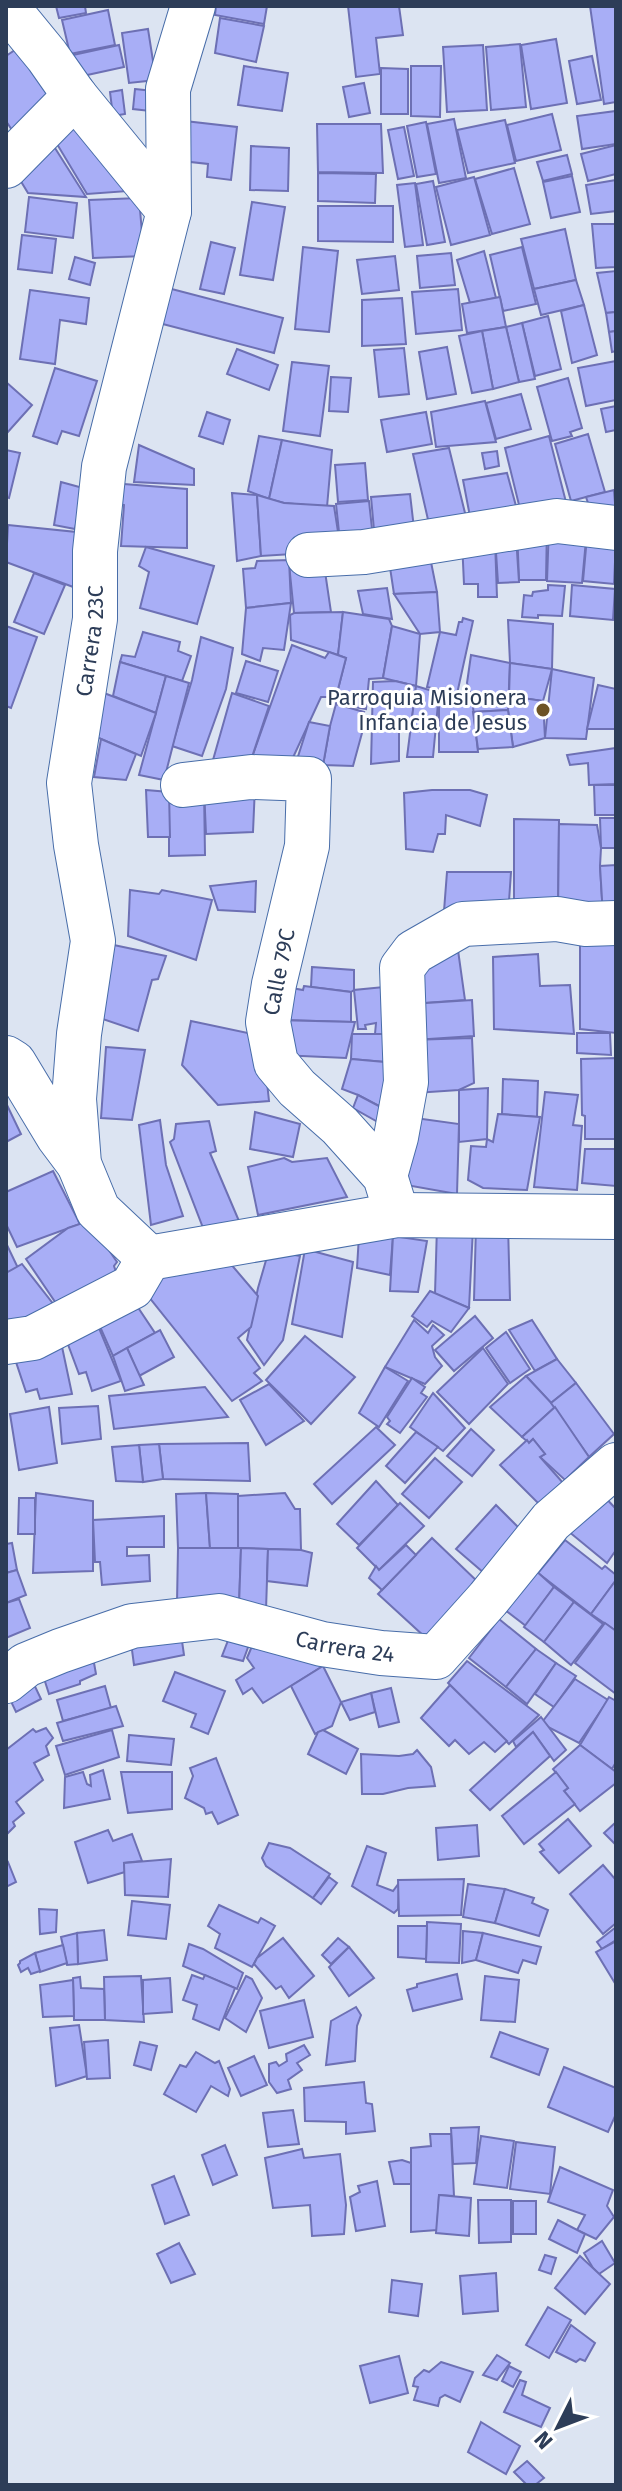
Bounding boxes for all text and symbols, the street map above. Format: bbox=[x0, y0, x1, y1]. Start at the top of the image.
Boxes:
street label: Carrera 23C bbox=[69, 585, 109, 698]
place label: Parroquia Misionera Infancia de Jesus bbox=[327, 684, 527, 736]
marker: Parroquia Misionera Infancia de Jesus bbox=[534, 701, 552, 719]
street label: Calle 79C bbox=[257, 926, 301, 1018]
street label: Carrera 24 bbox=[292, 1624, 396, 1667]
north arrow bbox=[518, 2387, 598, 2467]
text: N bbox=[529, 2426, 558, 2455]

